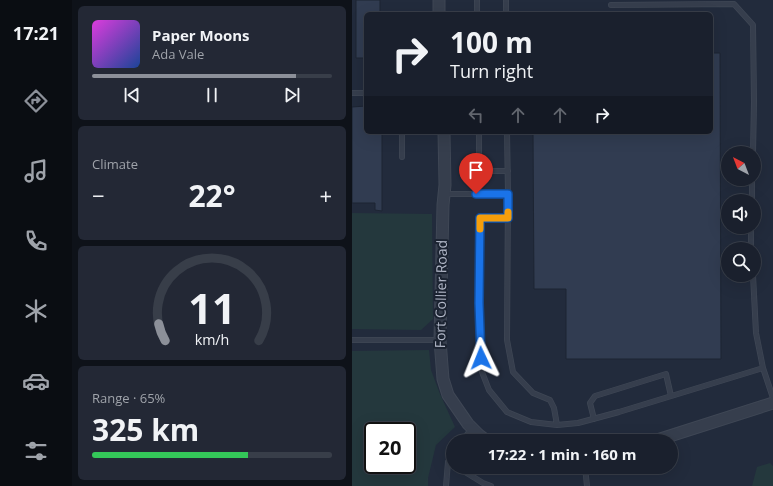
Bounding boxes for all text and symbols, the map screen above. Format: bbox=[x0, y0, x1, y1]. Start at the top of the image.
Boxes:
text: 17:21 bbox=[13, 21, 59, 45]
text: 100 m bbox=[450, 23, 533, 61]
text: Paper Moons bbox=[152, 25, 250, 45]
icon: right bbox=[384, 28, 436, 80]
text: Ada Vale bbox=[152, 45, 204, 63]
text: Turn right bbox=[450, 59, 533, 83]
icon: previous bbox=[121, 84, 143, 106]
icon: pause bbox=[201, 84, 223, 106]
icon: next bbox=[281, 84, 303, 106]
icon: directions bbox=[22, 87, 50, 115]
icon: left bbox=[465, 104, 487, 126]
icon: ahead bbox=[507, 104, 529, 126]
icon: ahead bbox=[549, 104, 571, 126]
icon: right bbox=[591, 104, 613, 126]
north arrow bbox=[721, 146, 761, 186]
map controls bbox=[721, 146, 761, 282]
pin bbox=[459, 153, 493, 194]
text: Climate bbox=[92, 155, 138, 173]
icon: music bbox=[22, 157, 50, 185]
icon: arrive bbox=[465, 159, 487, 181]
text: 22° bbox=[188, 175, 236, 216]
text: − bbox=[92, 180, 105, 210]
text: + bbox=[319, 180, 332, 210]
button: sound bbox=[721, 194, 761, 234]
icon: phone bbox=[22, 227, 50, 255]
street label: Fort Collier Road bbox=[430, 240, 451, 348]
button: search bbox=[721, 242, 761, 282]
text: 11 bbox=[188, 280, 236, 336]
icon: climate bbox=[22, 297, 50, 325]
text: km/h bbox=[195, 330, 229, 349]
position arrow bbox=[460, 337, 502, 379]
icon: car bbox=[22, 367, 50, 395]
text: Range · 65% bbox=[92, 389, 165, 407]
text: 325 km bbox=[92, 409, 199, 450]
speed limit sign: 20 bbox=[364, 422, 416, 474]
icon: filters bbox=[22, 437, 50, 465]
text: 17:22 · 1 min · 160 m bbox=[488, 444, 636, 464]

